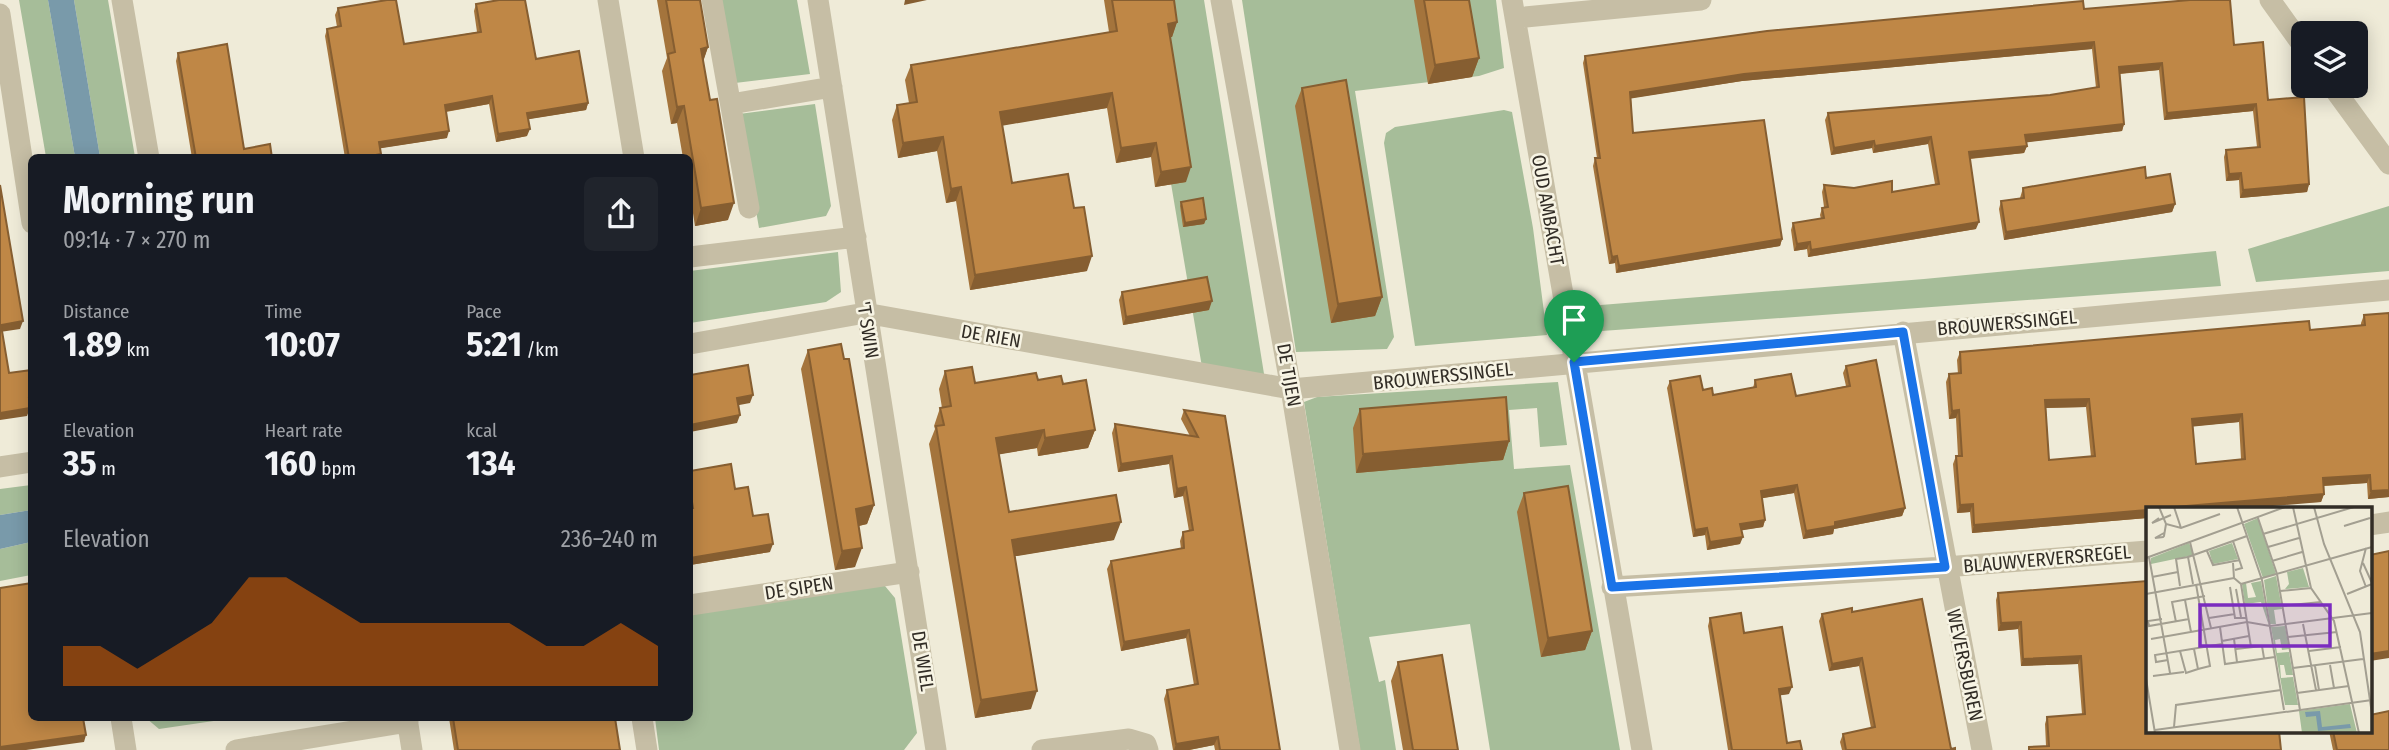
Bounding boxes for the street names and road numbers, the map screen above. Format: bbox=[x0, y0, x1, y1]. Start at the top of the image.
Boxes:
street label: OUD AMBACHT bbox=[1527, 153, 1569, 267]
street label: 'T SWIN bbox=[852, 300, 884, 360]
street label: BROUWERSSINGEL bbox=[1936, 305, 2079, 341]
street label: DE RIEN bbox=[959, 319, 1023, 353]
street label: DE TIJEN bbox=[1272, 342, 1306, 408]
street label: BROUWERSSINGEL bbox=[1372, 357, 1515, 395]
street label: BLAUWVERVERSREGEL bbox=[1962, 540, 2132, 578]
street label: DE SIPEN bbox=[763, 571, 835, 605]
street label: WEVERSBUREN bbox=[1942, 607, 1988, 723]
street label: DE WIEL bbox=[907, 629, 939, 693]

